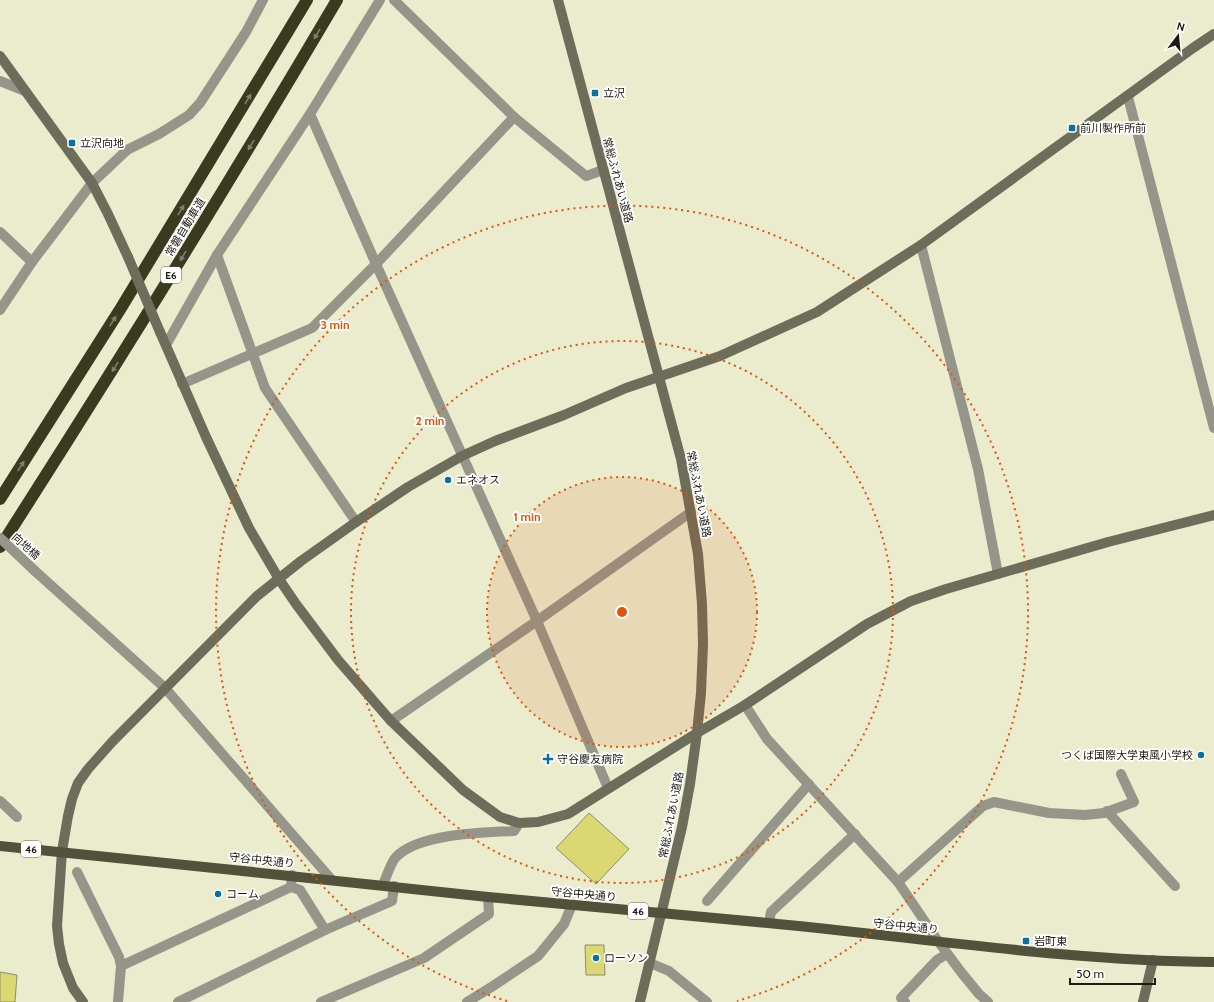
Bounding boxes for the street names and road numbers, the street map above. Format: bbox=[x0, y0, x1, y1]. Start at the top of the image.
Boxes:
street label: 常総ふれあい道路 bbox=[600, 136, 636, 224]
street label: 常磐自動車道 bbox=[162, 195, 208, 259]
road number: E6 bbox=[161, 267, 181, 283]
street label: 常総ふれあい道路 bbox=[684, 449, 714, 539]
street label: 向地橋 bbox=[9, 530, 43, 562]
street label: 常総ふれあい道路 bbox=[656, 770, 686, 860]
road number: 46 bbox=[21, 841, 41, 857]
street label: 守谷中央通り bbox=[228, 850, 296, 870]
street label: 守谷中央通り bbox=[551, 884, 617, 904]
road number: 46 bbox=[628, 903, 648, 919]
street label: 守谷中央通り bbox=[872, 916, 940, 936]

